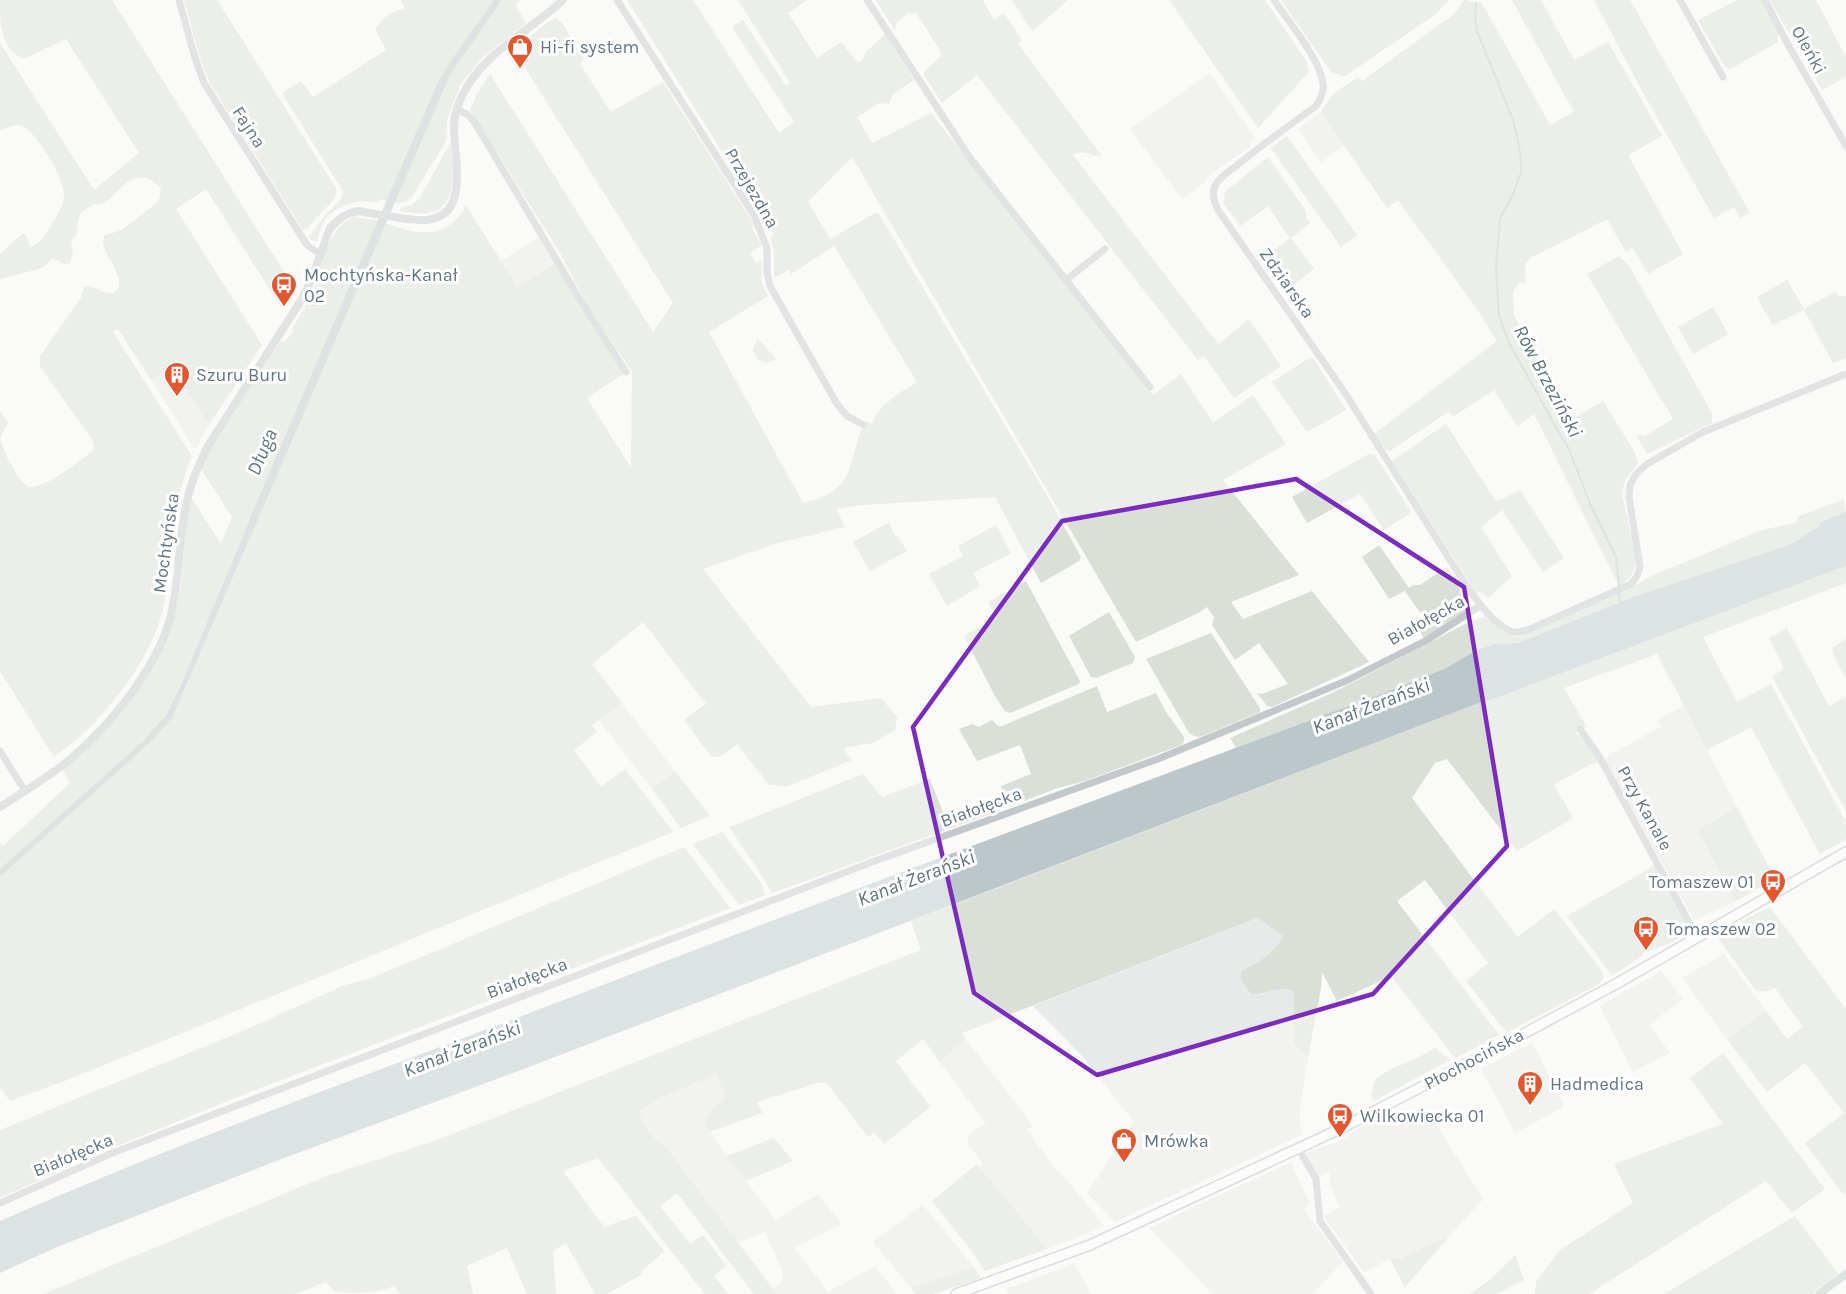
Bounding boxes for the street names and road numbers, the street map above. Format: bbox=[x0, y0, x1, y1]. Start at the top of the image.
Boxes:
street label: Oleńki bbox=[1787, 22, 1831, 78]
street label: Fajna bbox=[227, 102, 271, 152]
street label: Przejezdna bbox=[720, 144, 784, 232]
street label: Zdziarska bbox=[1255, 243, 1319, 323]
street label: Mochtyńska bbox=[148, 492, 184, 594]
street label: Białołęcka bbox=[1384, 590, 1468, 650]
street label: Przy Kanale bbox=[1613, 762, 1677, 854]
street label: Białołęcka bbox=[937, 782, 1025, 832]
street label: Białołęcka bbox=[483, 953, 571, 1003]
street label: Płochocińska bbox=[1420, 1023, 1528, 1095]
street label: Białołęcka bbox=[30, 1128, 116, 1182]

